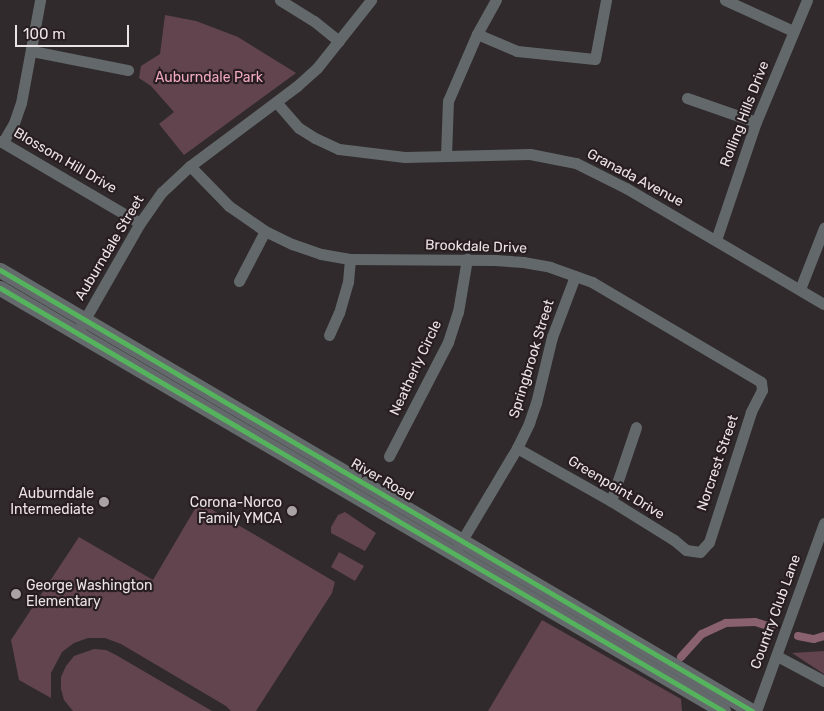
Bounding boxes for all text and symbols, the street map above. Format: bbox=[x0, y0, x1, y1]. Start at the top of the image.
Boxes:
scale bar bbox=[18, 15, 131, 47]
text: 100 m bbox=[23, 25, 65, 43]
street label: Rolling Hills Drive bbox=[717, 59, 773, 169]
park label: Auburndale Park bbox=[155, 70, 263, 86]
street label: Blossom Hill Drive bbox=[10, 125, 120, 197]
street label: Granada Avenue bbox=[584, 145, 686, 211]
street label: Auburndale Street bbox=[72, 192, 148, 304]
street label: Brookdale Drive bbox=[425, 237, 527, 257]
street label: Springbrook Street bbox=[506, 298, 558, 420]
street label: Neatherly Circle bbox=[386, 317, 446, 419]
street label: Norcrest Street bbox=[694, 413, 742, 513]
street label: Greenpoint Drive bbox=[565, 453, 667, 523]
street label: River Road bbox=[348, 455, 416, 505]
place label: Auburndale Intermediate bbox=[10, 486, 94, 518]
place label: Corona-Norco Family YMCA bbox=[190, 495, 282, 528]
marker: Auburndale Intermediate bbox=[98, 496, 110, 508]
marker: Corona-Norco Family YMCA bbox=[286, 505, 298, 517]
street label: Country Club Lane bbox=[747, 552, 805, 672]
place label: George Washington Elementary bbox=[26, 578, 153, 610]
marker: George Washington Elementary bbox=[10, 588, 22, 600]

